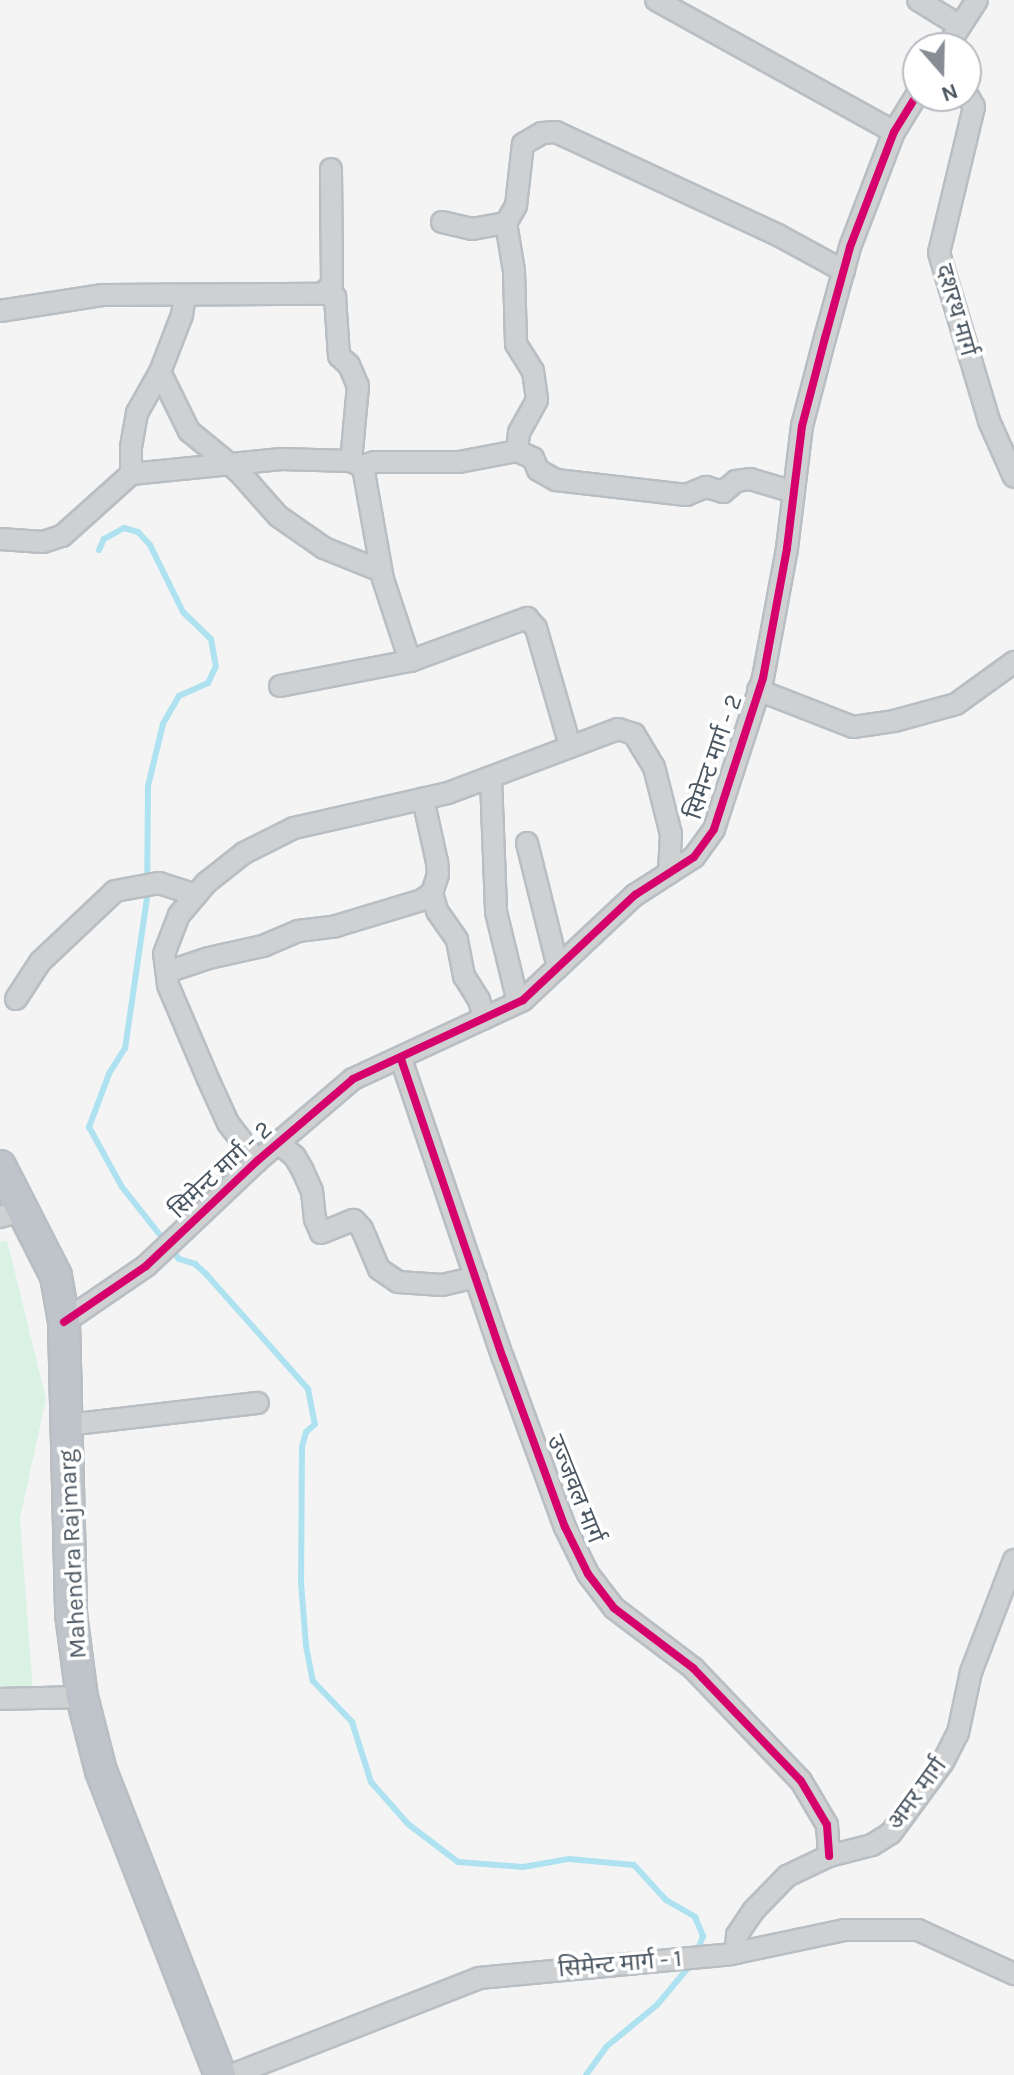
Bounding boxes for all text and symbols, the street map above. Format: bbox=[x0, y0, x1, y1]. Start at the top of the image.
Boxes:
north arrow bbox=[902, 32, 982, 112]
text: N bbox=[938, 78, 961, 108]
street label: दशरथ मार्ग bbox=[929, 261, 983, 359]
street label: सिमेन्ट मार्ग - 2 bbox=[679, 691, 749, 823]
street label: सिमेन्ट मार्ग - 2 bbox=[164, 1115, 278, 1225]
street label: उज्जवल मार्ग bbox=[540, 1431, 610, 1547]
street label: Mahendra Rajmarg bbox=[53, 1449, 93, 1659]
street label: अमर मार्ग bbox=[881, 1752, 953, 1836]
street label: सिमेन्ट मार्ग - 1 bbox=[557, 1944, 683, 1984]

